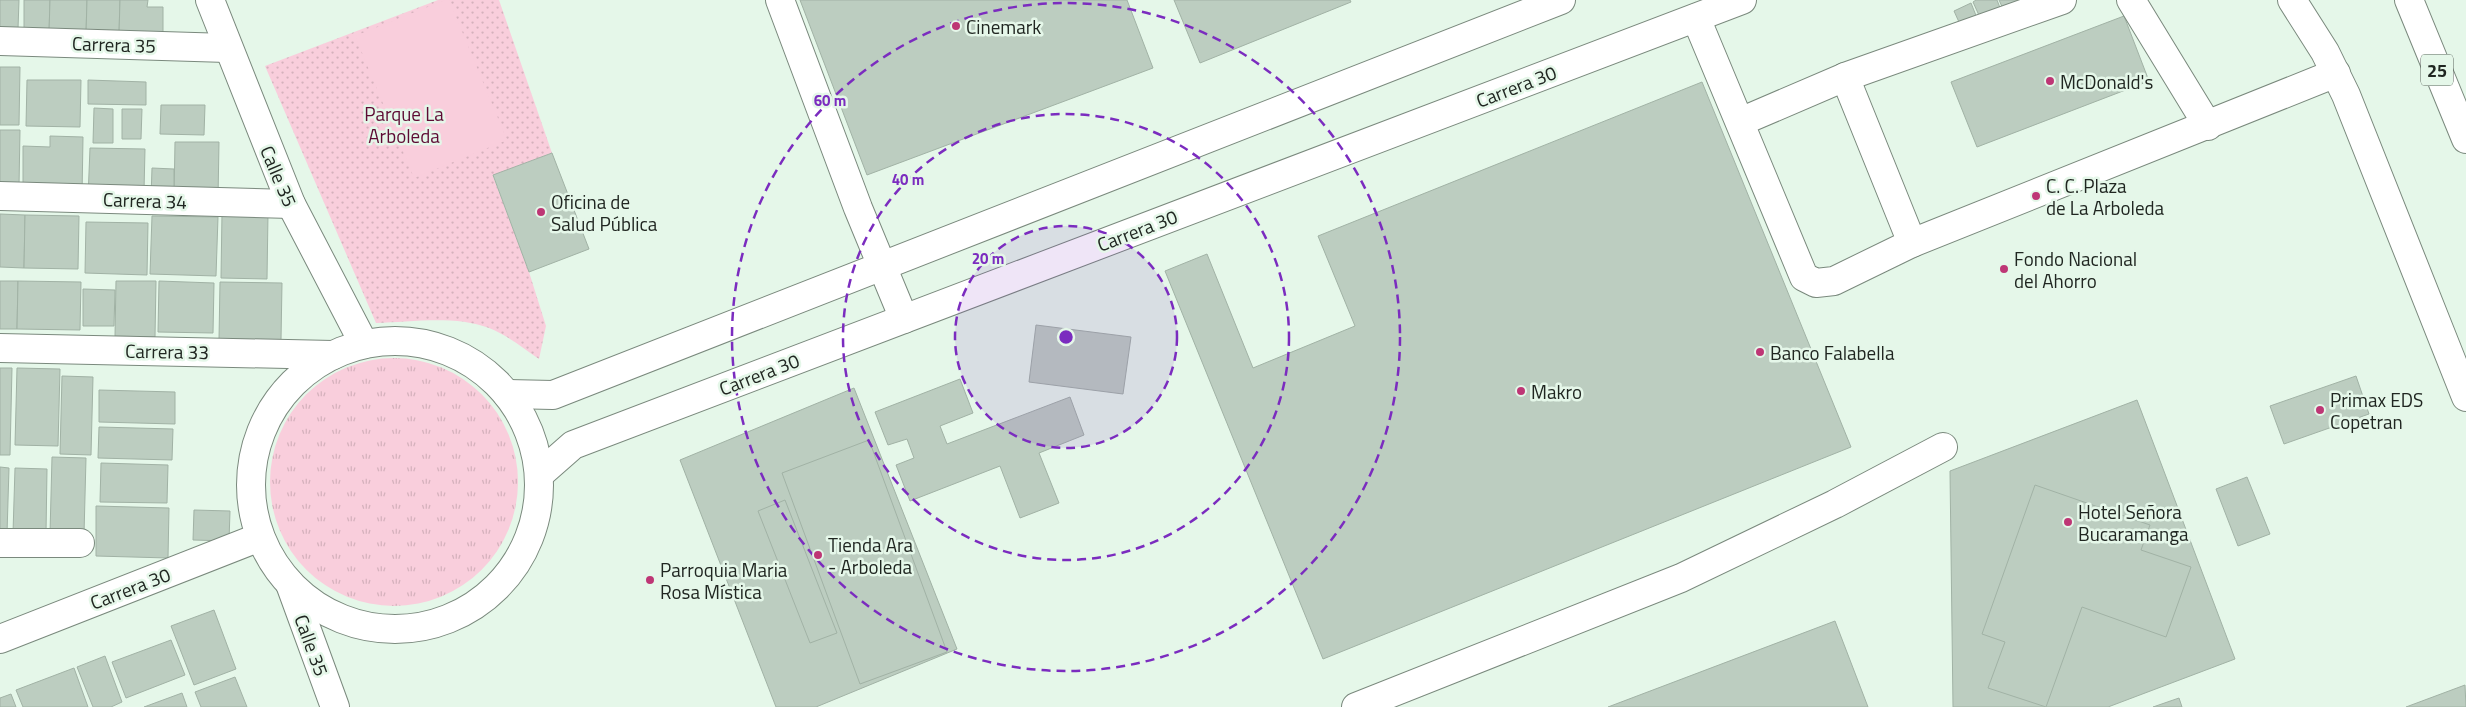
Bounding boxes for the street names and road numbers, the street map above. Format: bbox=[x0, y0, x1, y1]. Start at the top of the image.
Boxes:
street label: Carrera 35 bbox=[72, 28, 156, 60]
road number: 25 bbox=[2421, 54, 2453, 86]
street label: Carrera 30 bbox=[1472, 57, 1560, 115]
street label: Calle 35 bbox=[253, 141, 305, 211]
street label: Carrera 34 bbox=[103, 184, 187, 216]
street label: Carrera 30 bbox=[1093, 201, 1181, 259]
street label: Carrera 33 bbox=[125, 336, 209, 366]
street label: Carrera 30 bbox=[715, 345, 803, 403]
street label: Carrera 30 bbox=[86, 559, 174, 617]
street label: Calle 35 bbox=[287, 610, 337, 680]

